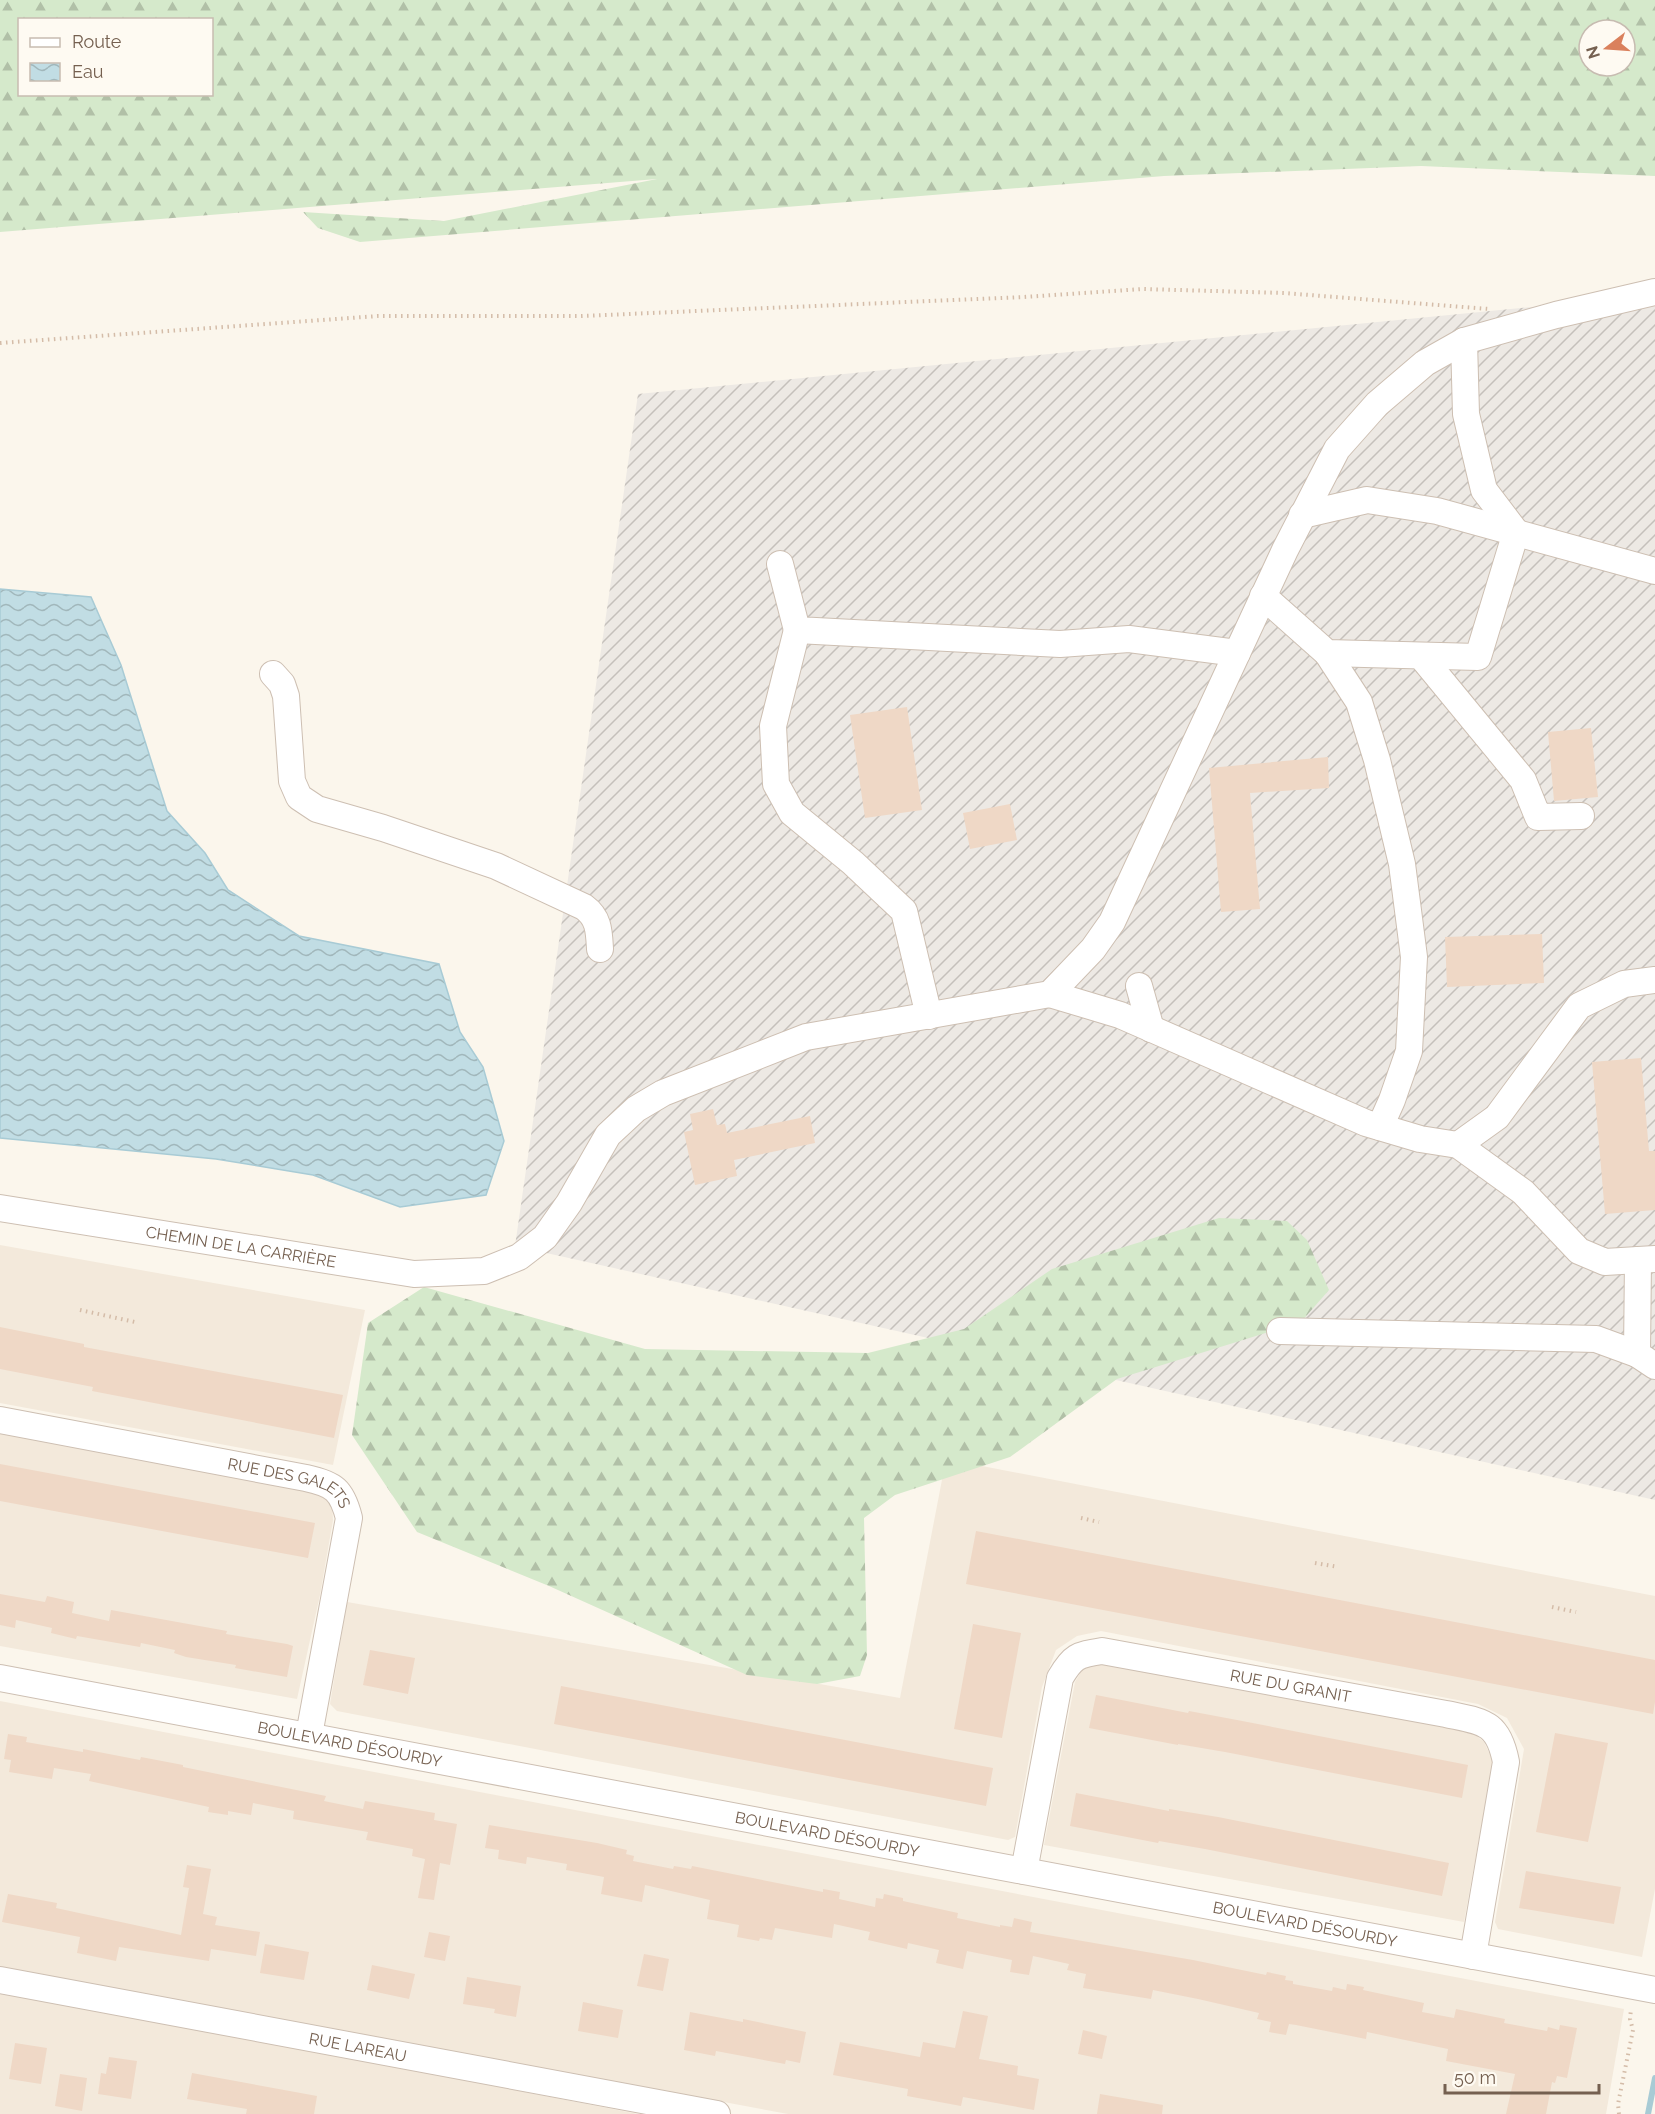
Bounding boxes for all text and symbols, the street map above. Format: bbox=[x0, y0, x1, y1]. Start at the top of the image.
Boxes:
legend bbox=[18, 18, 213, 96]
north arrow bbox=[1577, 18, 1637, 78]
text: Route bbox=[72, 31, 122, 52]
text: N bbox=[1582, 44, 1604, 61]
text: Eau bbox=[72, 61, 103, 82]
street label: CHEMIN DE LA CARRIÈRE bbox=[144, 1222, 338, 1271]
street label: RUE DES GALETS bbox=[226, 1454, 355, 1511]
street label: RUE DU GRANIT bbox=[1229, 1665, 1353, 1706]
street label: BOULEVARD DÉSOURDY bbox=[256, 1717, 444, 1771]
street label: BOULEVARD DÉSOURDY bbox=[734, 1807, 922, 1861]
street label: BOULEVARD DÉSOURDY bbox=[1211, 1897, 1399, 1951]
street label: RUE LAREAU bbox=[307, 2028, 408, 2065]
scale bar bbox=[1445, 2057, 1600, 2095]
text: 50 m bbox=[1454, 2067, 1496, 2088]

